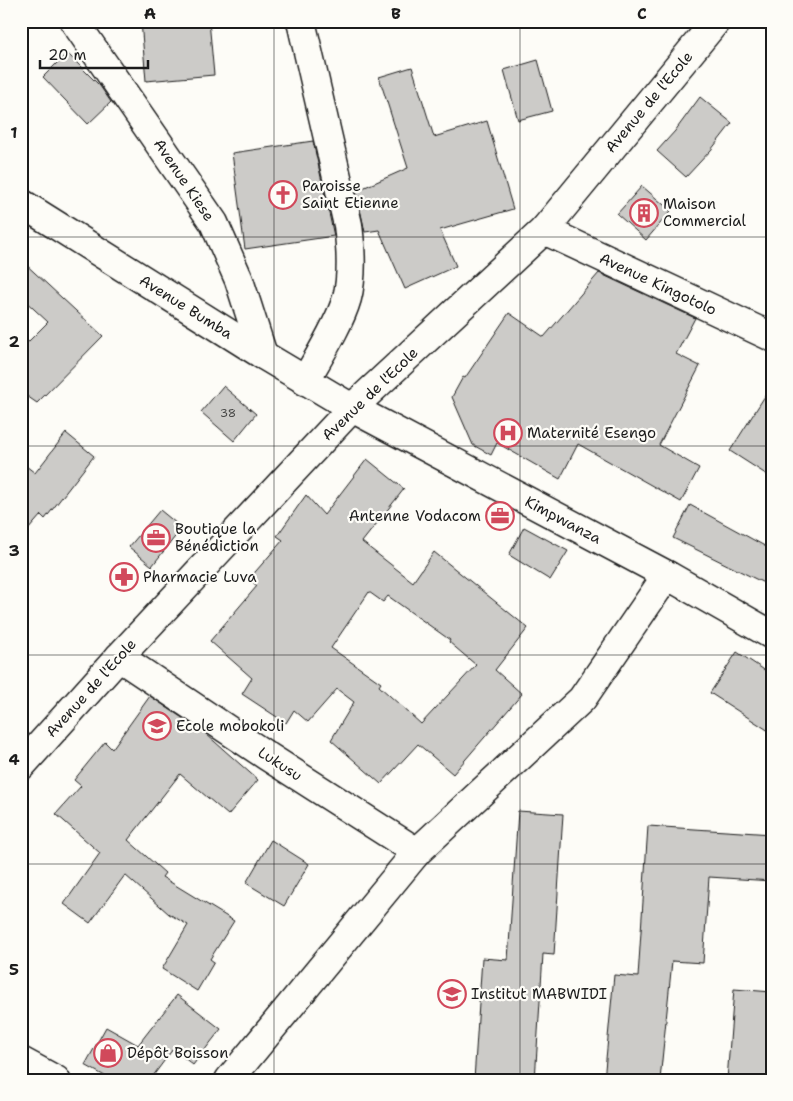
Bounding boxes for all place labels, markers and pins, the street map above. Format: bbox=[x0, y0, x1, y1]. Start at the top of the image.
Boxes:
place label: Paroisse Saint Etienne bbox=[302, 176, 399, 213]
church icon: Paroisse Saint Etienne bbox=[268, 180, 298, 210]
place label: Maison Commercial bbox=[663, 194, 747, 231]
building icon: Maison Commercial bbox=[629, 198, 659, 228]
hospital icon: Maternité Esengo bbox=[493, 418, 523, 448]
place label: Maternité Esengo bbox=[527, 423, 656, 443]
office icon: Antenne Vodacom bbox=[485, 501, 515, 531]
place label: Antenne Vodacom bbox=[349, 506, 481, 526]
place label: Boutique la Bénédiction bbox=[175, 519, 259, 556]
office icon: Boutique la Bénédiction bbox=[141, 523, 171, 553]
pharmacy icon: Pharmacie Luva bbox=[109, 562, 139, 592]
place label: Pharmacie Luva bbox=[143, 567, 257, 587]
school or university icon: Ecole mobokoli bbox=[142, 711, 172, 741]
place label: Ecole mobokoli bbox=[176, 716, 285, 736]
school or university icon: Institut MABWIDI bbox=[437, 979, 467, 1009]
place label: Institut MABWIDI bbox=[471, 984, 607, 1004]
shop icon: Dépôt Boisson bbox=[93, 1038, 123, 1068]
place label: Dépôt Boisson bbox=[127, 1043, 228, 1063]

